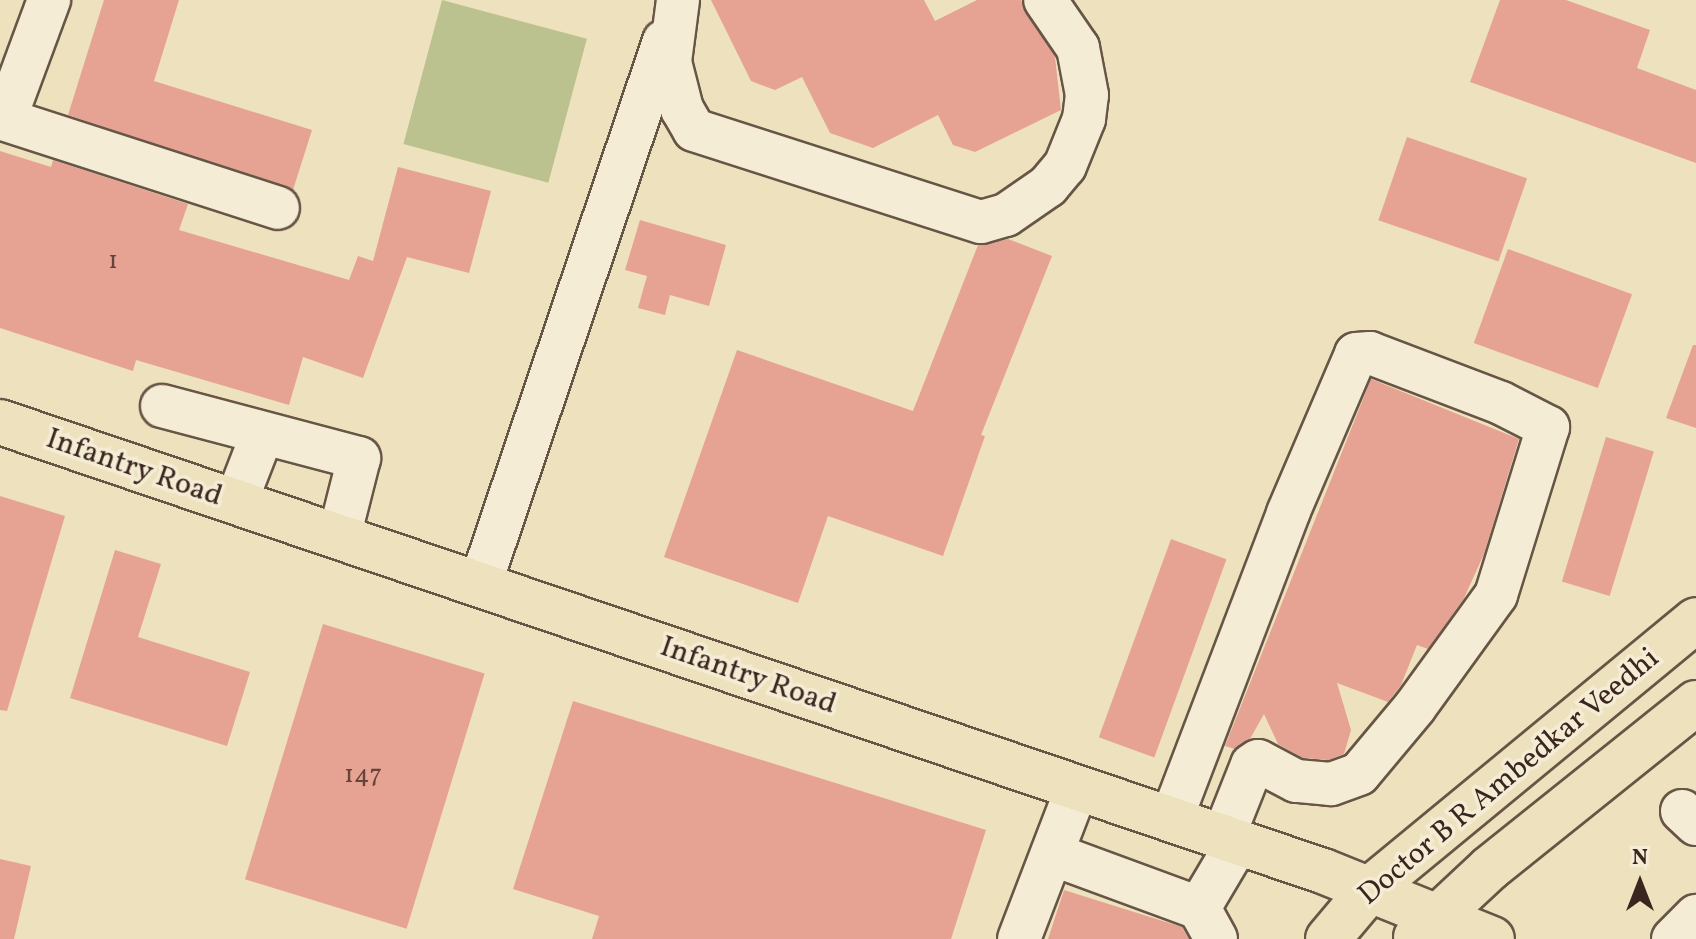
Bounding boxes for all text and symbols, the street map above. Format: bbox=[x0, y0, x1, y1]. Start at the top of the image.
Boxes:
house number: 1 bbox=[108, 246, 118, 278]
street label: Infantry Road bbox=[41, 421, 227, 515]
street label: Infantry Road bbox=[655, 629, 841, 723]
street label: Doctor B R Ambedkar Veedhi bbox=[1351, 640, 1667, 914]
house number: 147 bbox=[344, 760, 382, 792]
north arrow bbox=[1600, 843, 1680, 923]
text: N bbox=[1632, 843, 1648, 874]

